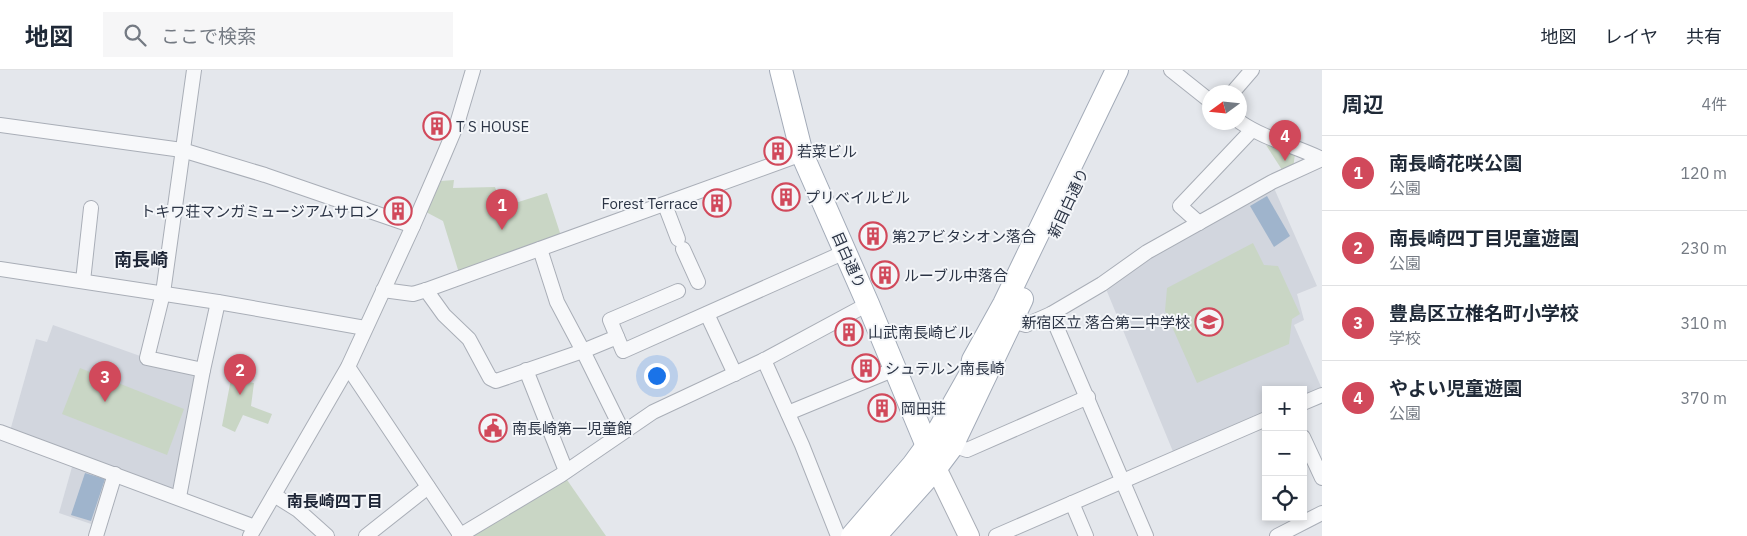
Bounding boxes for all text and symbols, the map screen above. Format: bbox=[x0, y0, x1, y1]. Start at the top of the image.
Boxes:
search box bbox=[103, 12, 453, 57]
text: 地図 bbox=[25, 20, 73, 52]
icon: search bbox=[121, 21, 149, 49]
text: ここで検索 bbox=[161, 24, 256, 48]
text: 地図 bbox=[1541, 25, 1577, 48]
text: レイヤ bbox=[1605, 25, 1658, 48]
text: 共有 bbox=[1686, 25, 1722, 48]
north arrow bbox=[1202, 85, 1247, 130]
text: 周辺 bbox=[1342, 90, 1384, 118]
text: 4件 bbox=[1701, 94, 1727, 114]
building icon: T S HOUSE bbox=[422, 111, 452, 141]
place label: T S HOUSE bbox=[456, 117, 529, 136]
pin: 4 bbox=[1269, 120, 1301, 161]
building icon: 若菜ビル bbox=[763, 136, 793, 166]
place label: 若菜ビル bbox=[797, 142, 857, 161]
text: 南長崎花咲公園 bbox=[1389, 151, 1522, 175]
text: 1 bbox=[1353, 163, 1363, 183]
text: 120 m bbox=[1680, 163, 1727, 183]
street label: 新目白通り bbox=[1044, 165, 1092, 241]
text: 公園 bbox=[1389, 178, 1421, 198]
building icon: プリベイルビル bbox=[771, 182, 801, 212]
building icon: Forest Terrace bbox=[702, 188, 732, 218]
place label: プリベイルビル bbox=[805, 188, 910, 207]
pin: 1 bbox=[486, 189, 518, 230]
place label: Forest Terrace bbox=[601, 194, 698, 213]
building icon: トキワ荘マンガミュージアムサロン bbox=[383, 196, 413, 226]
place label: トキワ荘マンガミュージアムサロン bbox=[140, 202, 379, 221]
building icon: 第2アビタシオン落合 bbox=[858, 221, 888, 251]
text: 南長崎四丁目児童遊園 bbox=[1389, 226, 1579, 250]
place label: 第2アビタシオン落合 bbox=[892, 227, 1036, 246]
street label: 目白通り bbox=[828, 229, 870, 291]
text: 2 bbox=[1353, 238, 1363, 258]
text: 230 m bbox=[1680, 238, 1727, 258]
district label: 南長崎 bbox=[114, 248, 168, 271]
text: 公園 bbox=[1389, 253, 1421, 273]
building icon: ルーブル中落合 bbox=[870, 260, 900, 290]
place label: ルーブル中落合 bbox=[904, 266, 1008, 285]
text: 豊島区立椎名町小学校 bbox=[1389, 301, 1579, 325]
school or university icon: 新宿区立 落合第二中学校 bbox=[1194, 307, 1224, 337]
place label: 新宿区立 落合第二中学校 bbox=[1021, 313, 1190, 332]
text: 3 bbox=[1353, 313, 1363, 333]
text: 310 m bbox=[1680, 313, 1727, 333]
building icon: 山武南長崎ビル bbox=[834, 317, 864, 347]
place label: 山武南長崎ビル bbox=[868, 323, 973, 342]
text: 学校 bbox=[1389, 328, 1421, 348]
building icon: シュテルン南長崎 bbox=[851, 353, 881, 383]
pin: 2 bbox=[224, 354, 256, 395]
place label: シュテルン南長崎 bbox=[885, 359, 1005, 378]
pin: 3 bbox=[89, 361, 121, 402]
your location bbox=[644, 363, 670, 389]
text: やよい児童遊園 bbox=[1389, 376, 1522, 400]
map controls bbox=[1262, 386, 1307, 521]
button: + bbox=[1262, 386, 1307, 431]
text: 4 bbox=[1353, 388, 1363, 408]
text: 370 m bbox=[1680, 388, 1727, 408]
building icon: 岡田荘 bbox=[867, 393, 897, 423]
place label: 岡田荘 bbox=[901, 399, 946, 418]
text: 公園 bbox=[1389, 403, 1421, 423]
public building icon: 南長崎第一児童館 bbox=[478, 413, 508, 443]
place label: 南長崎第一児童館 bbox=[512, 419, 632, 438]
button: − bbox=[1262, 431, 1307, 476]
button: locate bbox=[1262, 476, 1307, 521]
district label: 南長崎四丁目 bbox=[287, 491, 383, 511]

